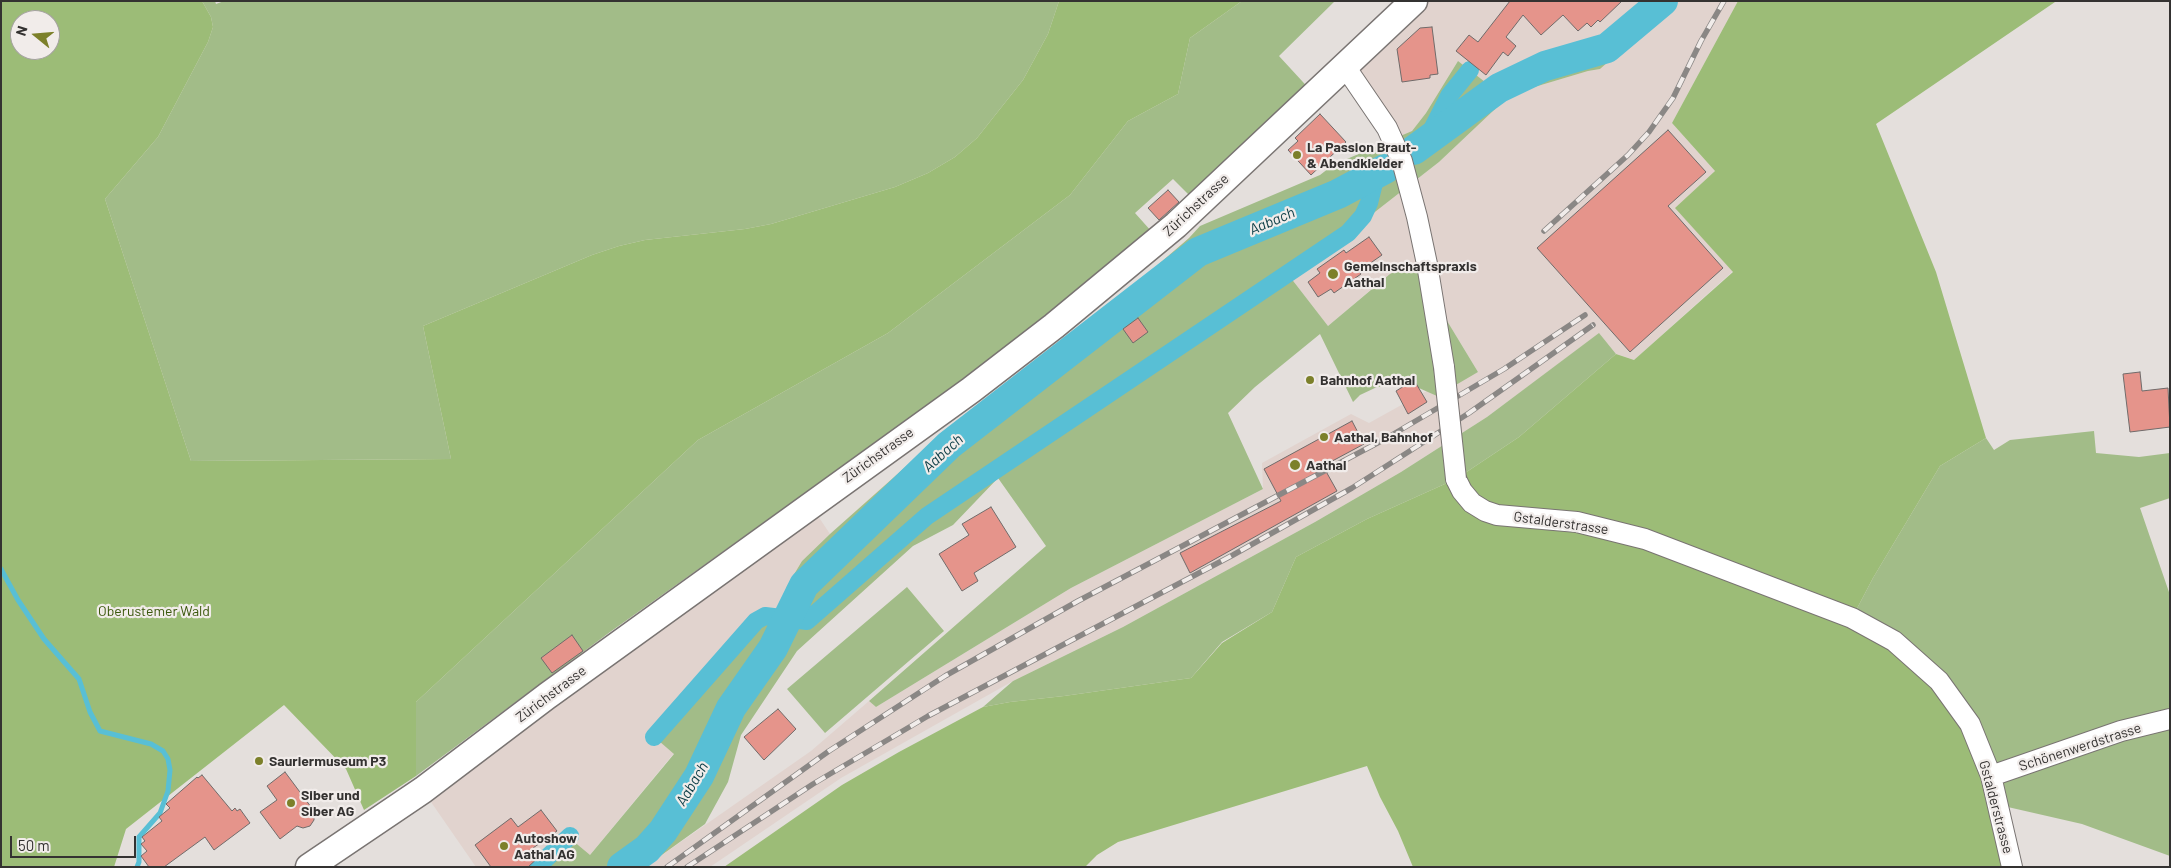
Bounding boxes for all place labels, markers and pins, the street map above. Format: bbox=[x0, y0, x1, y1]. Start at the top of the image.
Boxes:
place label: La Passion Braut- & Abendkleider bbox=[1307, 139, 1417, 172]
marker: La Passion Braut- & Abendkleider bbox=[1291, 149, 1303, 161]
place label: Gemeinschaftspraxis Aathal bbox=[1344, 258, 1477, 290]
marker: Gemeinschaftspraxis Aathal bbox=[1326, 267, 1340, 281]
place label: Bahnhof Aathal bbox=[1320, 372, 1415, 388]
marker: Bahnhof Aathal bbox=[1304, 374, 1316, 386]
place label: Aathal, Bahnhof bbox=[1334, 429, 1433, 445]
marker: Aathal, Bahnhof bbox=[1318, 431, 1330, 443]
place label: Aathal bbox=[1306, 457, 1346, 473]
marker: Aathal bbox=[1288, 458, 1302, 472]
place label: Sauriermuseum P3 bbox=[269, 753, 386, 769]
marker: Sauriermuseum P3 bbox=[253, 755, 265, 767]
place label: Siber und Siber AG bbox=[301, 787, 360, 820]
marker: Siber und Siber AG bbox=[285, 797, 297, 809]
place label: Autoshow Aathal AG bbox=[514, 830, 577, 862]
marker: Autoshow Aathal AG bbox=[498, 840, 510, 852]

